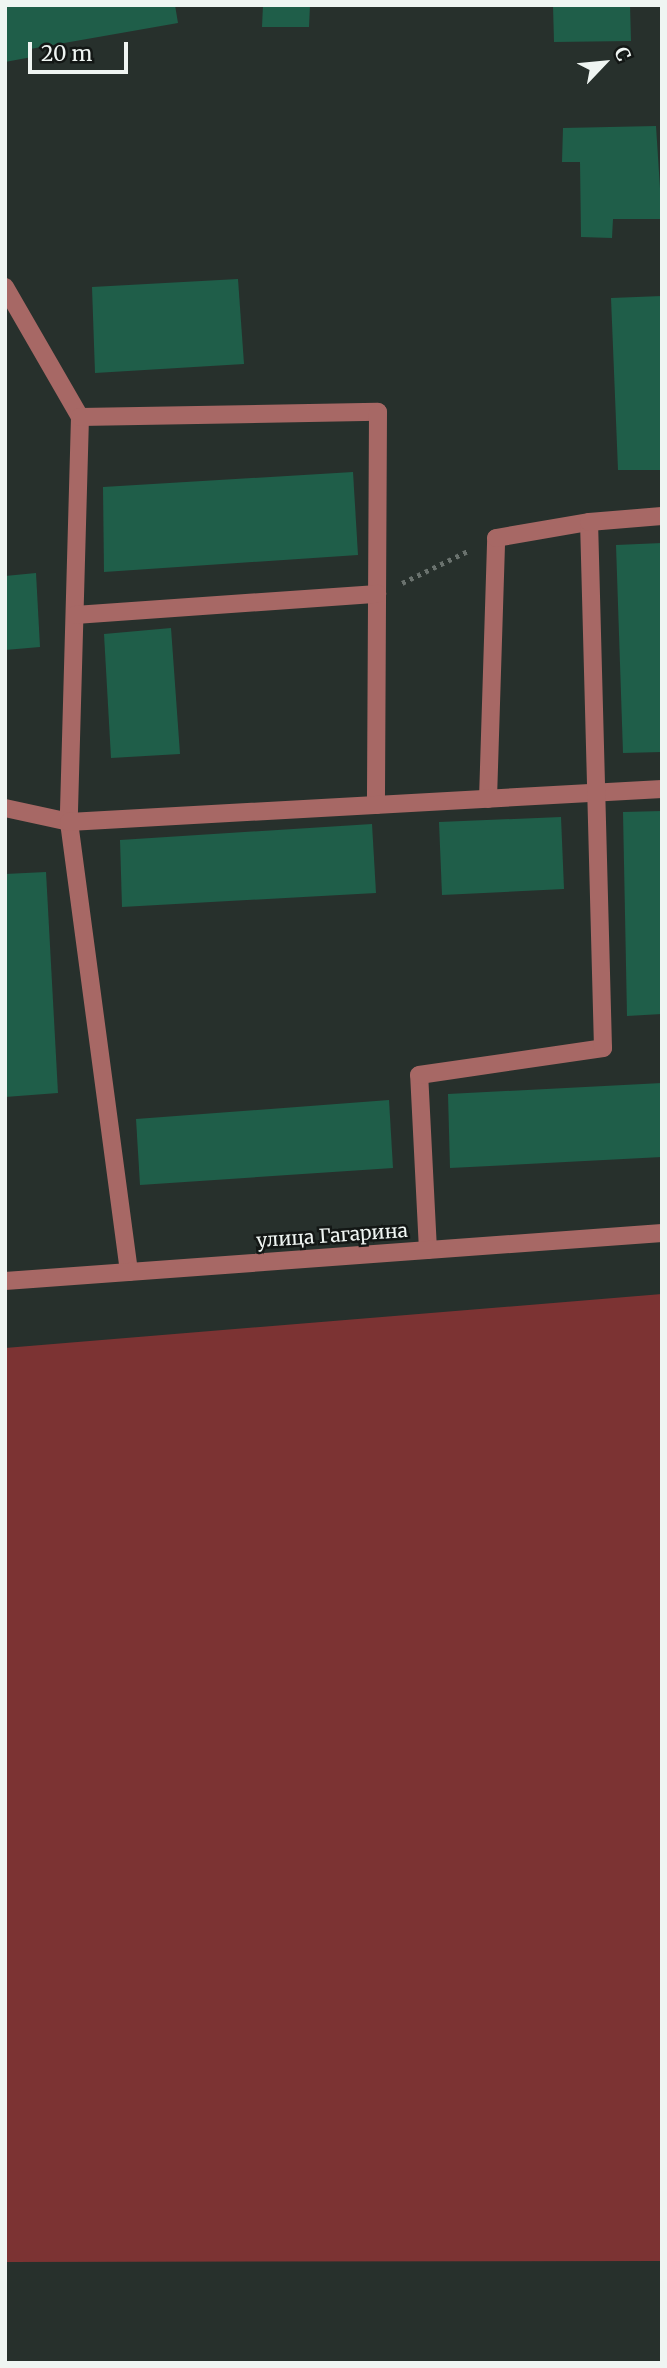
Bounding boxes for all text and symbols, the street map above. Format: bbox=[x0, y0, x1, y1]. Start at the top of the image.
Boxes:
scale bar bbox=[32, 28, 131, 72]
north arrow bbox=[569, 28, 639, 98]
text: 20 m bbox=[41, 40, 92, 67]
text: С bbox=[609, 43, 636, 65]
street label: улица Гагарина bbox=[256, 1219, 408, 1253]

